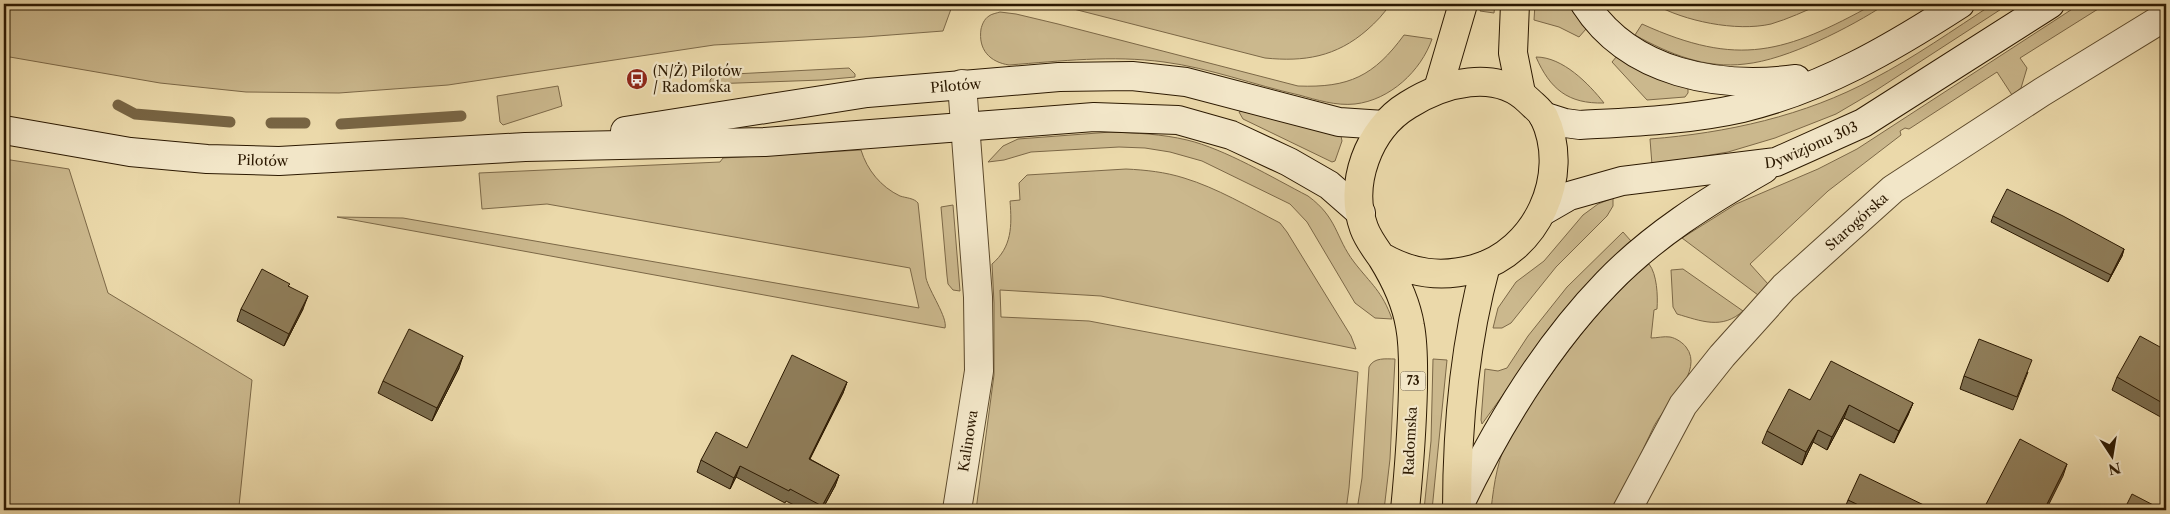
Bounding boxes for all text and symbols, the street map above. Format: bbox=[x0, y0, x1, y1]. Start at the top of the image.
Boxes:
place label: (N/Ż) Pilotów / Radomska bbox=[653, 62, 743, 96]
bus stop icon: (N/Ż) Pilotów / Radomska bbox=[625, 67, 649, 91]
street label: Pilotów bbox=[930, 74, 982, 97]
street label: Dywizjonu 303 bbox=[1764, 117, 1861, 172]
street label: Pilotów bbox=[237, 151, 289, 170]
street label: Starogórska bbox=[1821, 188, 1892, 255]
road number: 73 bbox=[1400, 372, 1426, 391]
street label: Radomska bbox=[1399, 405, 1421, 476]
street label: Kalinowa bbox=[954, 408, 982, 473]
north arrow bbox=[2088, 432, 2138, 482]
text: N bbox=[2107, 459, 2123, 479]

